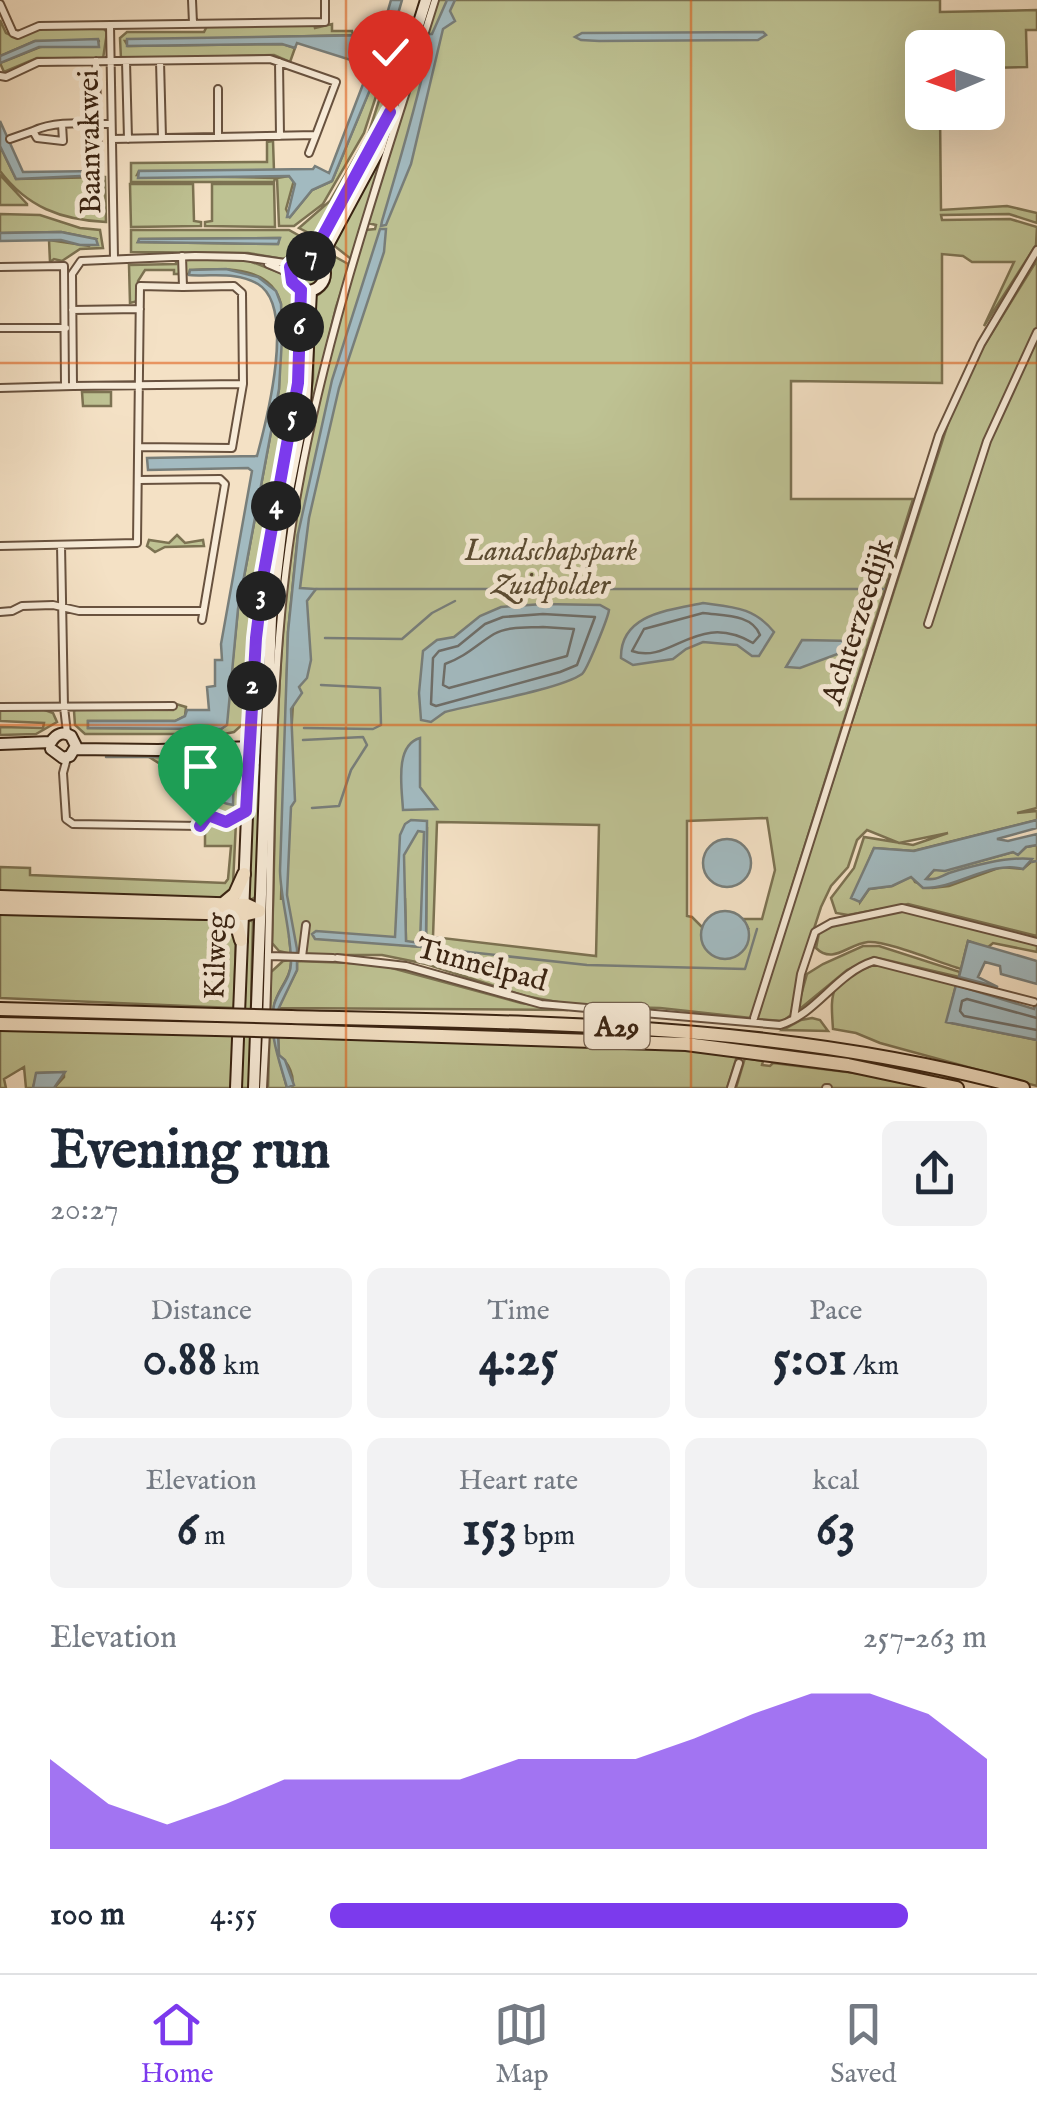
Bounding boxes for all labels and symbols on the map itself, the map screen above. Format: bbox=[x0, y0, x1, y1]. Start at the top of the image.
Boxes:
pin bbox=[348, 10, 433, 113]
north arrow bbox=[905, 30, 1005, 130]
street label: Baanvakwei bbox=[71, 69, 111, 215]
pin: 7 bbox=[286, 231, 336, 281]
pin: 6 bbox=[274, 302, 324, 352]
pin: 5 bbox=[267, 392, 317, 442]
pin: 4 bbox=[251, 481, 301, 531]
park label: Landschapspark Zuidpolder bbox=[464, 533, 637, 605]
street label: Achterzeedijk bbox=[814, 533, 904, 711]
pin: 3 bbox=[236, 571, 286, 621]
pin: 2 bbox=[227, 661, 277, 711]
pin bbox=[158, 724, 243, 827]
street label: Kilweg bbox=[196, 911, 238, 1000]
street label: Tunnelpad bbox=[412, 930, 552, 1002]
road number: A29 bbox=[584, 1003, 650, 1049]

